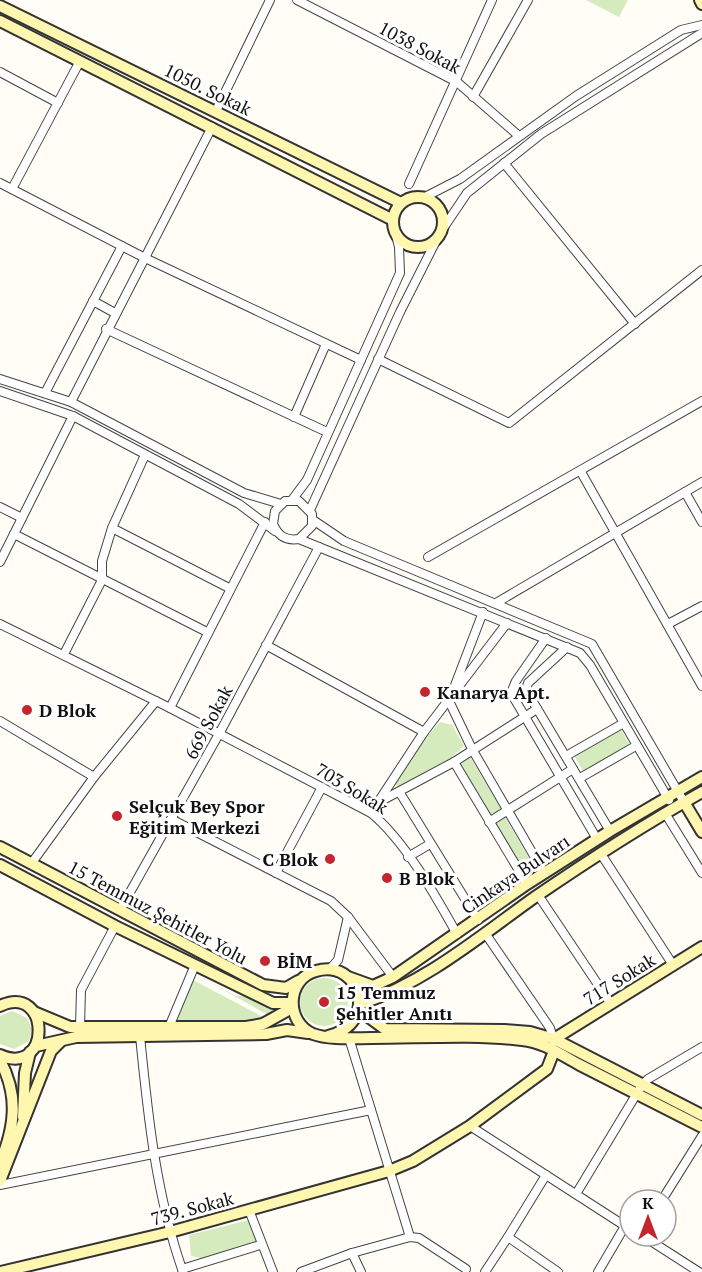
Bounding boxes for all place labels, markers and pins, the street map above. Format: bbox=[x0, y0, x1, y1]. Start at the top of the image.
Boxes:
place label: Kanarya Apt. bbox=[437, 680, 550, 704]
marker: Kanarya Apt. bbox=[418, 685, 432, 699]
place label: D Blok bbox=[39, 698, 96, 722]
marker: D Blok bbox=[20, 703, 34, 717]
place label: Selçuk Bey Spor Eğitim Merkezi bbox=[129, 794, 265, 839]
marker: Selçuk Bey Spor Eğitim Merkezi bbox=[110, 809, 124, 823]
place label: C Blok bbox=[263, 847, 318, 871]
marker: C Blok bbox=[323, 852, 337, 866]
place label: B Blok bbox=[399, 866, 455, 890]
marker: B Blok bbox=[380, 871, 394, 885]
place label: BİM bbox=[277, 949, 312, 973]
marker: BİM bbox=[258, 954, 272, 968]
place label: 15 Temmuz Şehitler Anıtı bbox=[336, 980, 452, 1025]
marker: 15 Temmuz Şehitler Anıtı bbox=[317, 995, 331, 1009]

